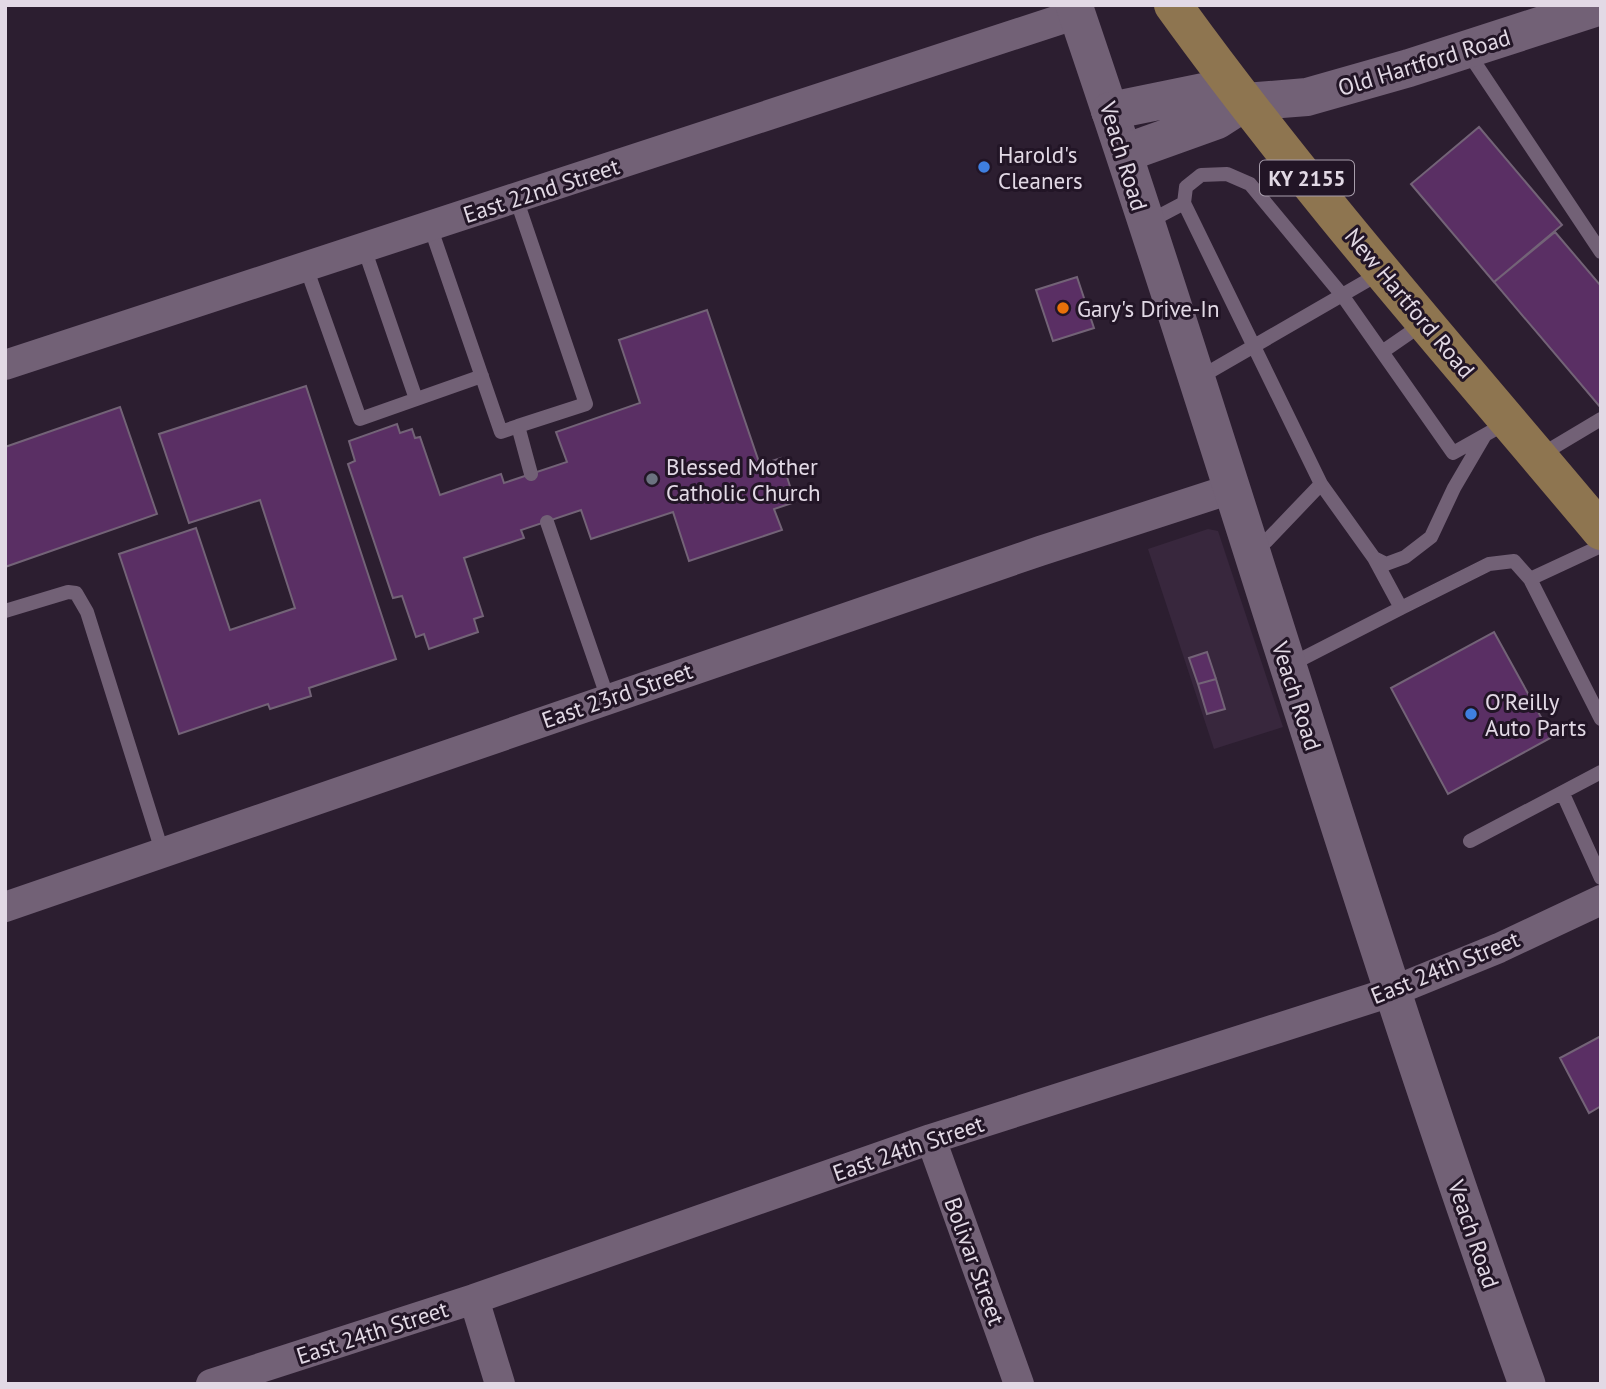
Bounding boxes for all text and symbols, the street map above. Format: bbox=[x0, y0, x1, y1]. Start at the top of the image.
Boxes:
street label: Old Hartford Road bbox=[1334, 22, 1514, 102]
street label: Veach Road bbox=[1093, 97, 1154, 214]
place label: Harold's Cleaners bbox=[998, 140, 1083, 195]
street label: East 22nd Street bbox=[459, 151, 623, 229]
marker: Harold's Cleaners bbox=[976, 159, 992, 175]
road number: KY 2155 bbox=[1260, 160, 1354, 196]
street label: New Hartford Road bbox=[1339, 222, 1481, 384]
place label: Gary's Drive-In bbox=[1077, 294, 1220, 323]
marker: Gary's Drive-In bbox=[1055, 300, 1071, 316]
place label: Blessed Mother Catholic Church bbox=[666, 452, 821, 507]
marker: Blessed Mother Catholic Church bbox=[644, 471, 660, 487]
street label: Veach Road bbox=[1266, 637, 1328, 754]
street label: East 23rd Street bbox=[538, 656, 696, 734]
place label: O'Reilly Auto Parts bbox=[1485, 687, 1586, 742]
marker: O'Reilly Auto Parts bbox=[1463, 706, 1479, 722]
street label: East 24th Street bbox=[1366, 924, 1524, 1010]
street label: East 24th Street bbox=[829, 1109, 987, 1187]
street label: Veach Road bbox=[1442, 1175, 1506, 1292]
street label: Bolivar Street bbox=[938, 1193, 1012, 1329]
street label: East 24th Street bbox=[293, 1294, 452, 1370]

